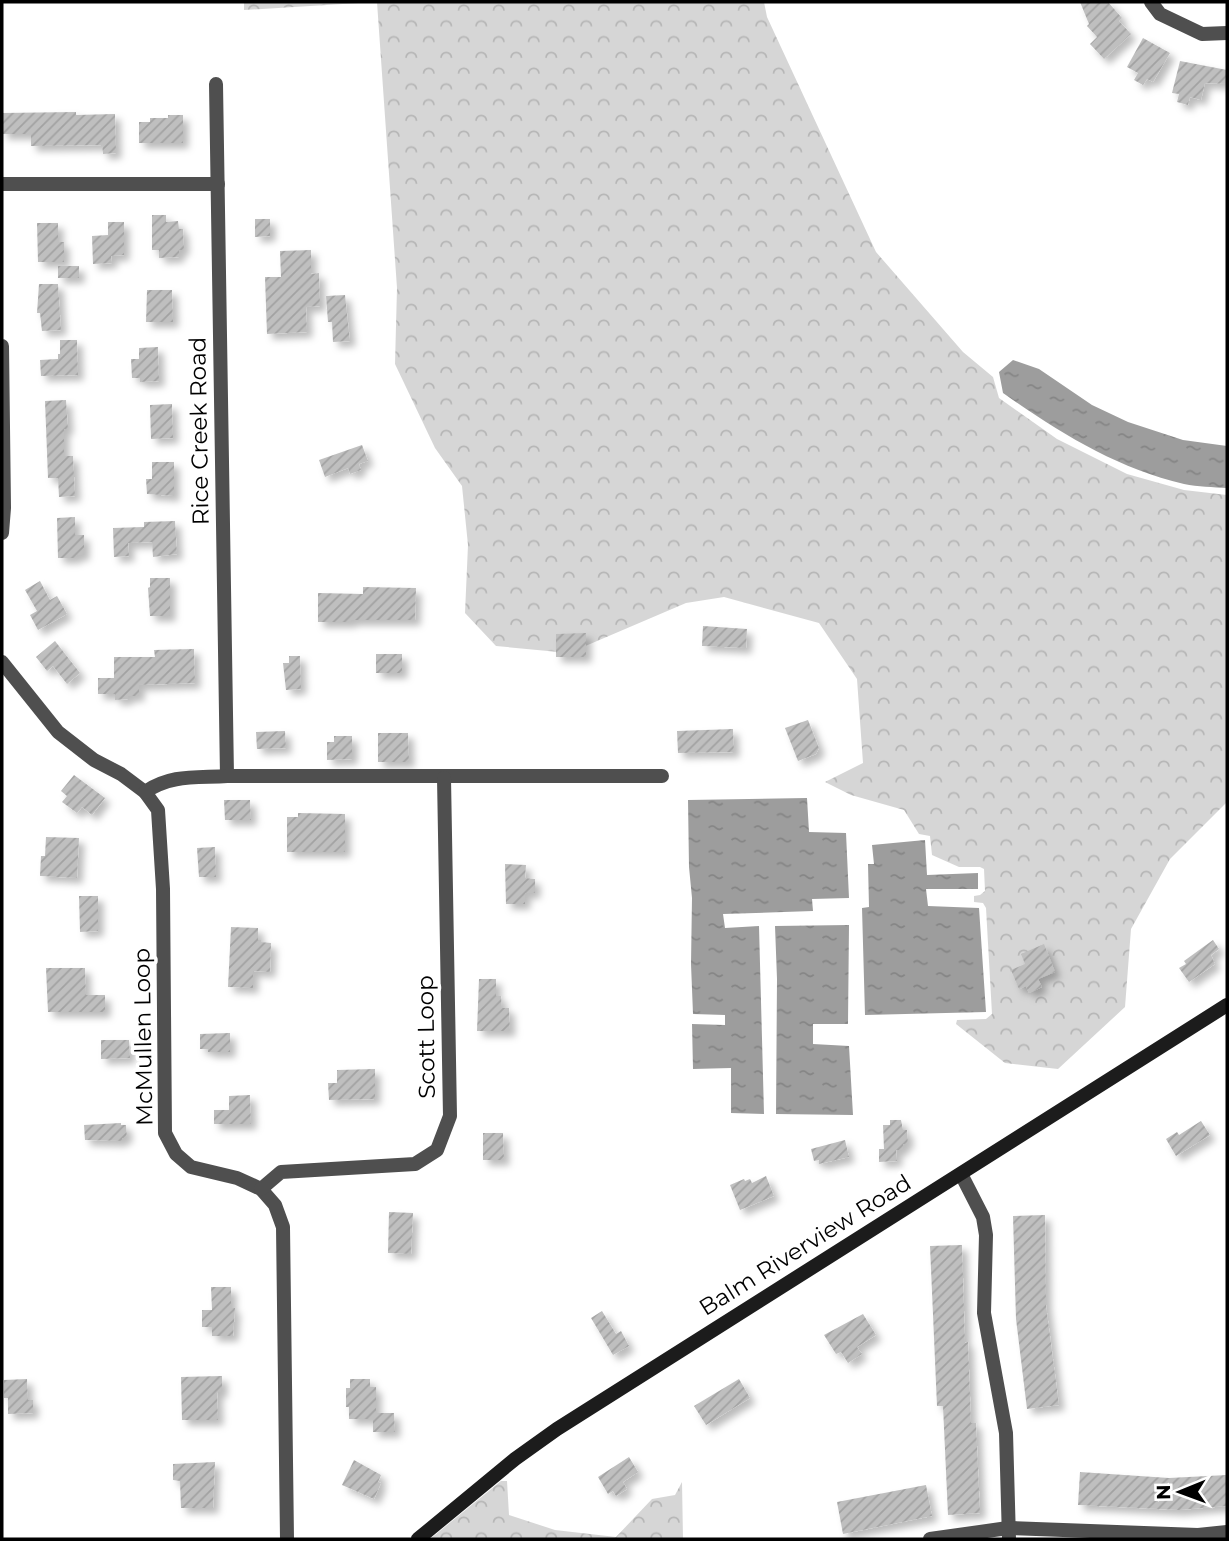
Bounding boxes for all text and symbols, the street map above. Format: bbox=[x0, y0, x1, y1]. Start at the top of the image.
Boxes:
street label: Rice Creek Road bbox=[183, 337, 215, 525]
street label: McMullen Loop bbox=[127, 948, 159, 1126]
street label: Scott Loop bbox=[411, 975, 441, 1099]
street label: Balm Riverview Road bbox=[694, 1168, 916, 1322]
north arrow bbox=[1145, 1457, 1215, 1527]
text: N bbox=[1152, 1484, 1175, 1500]

